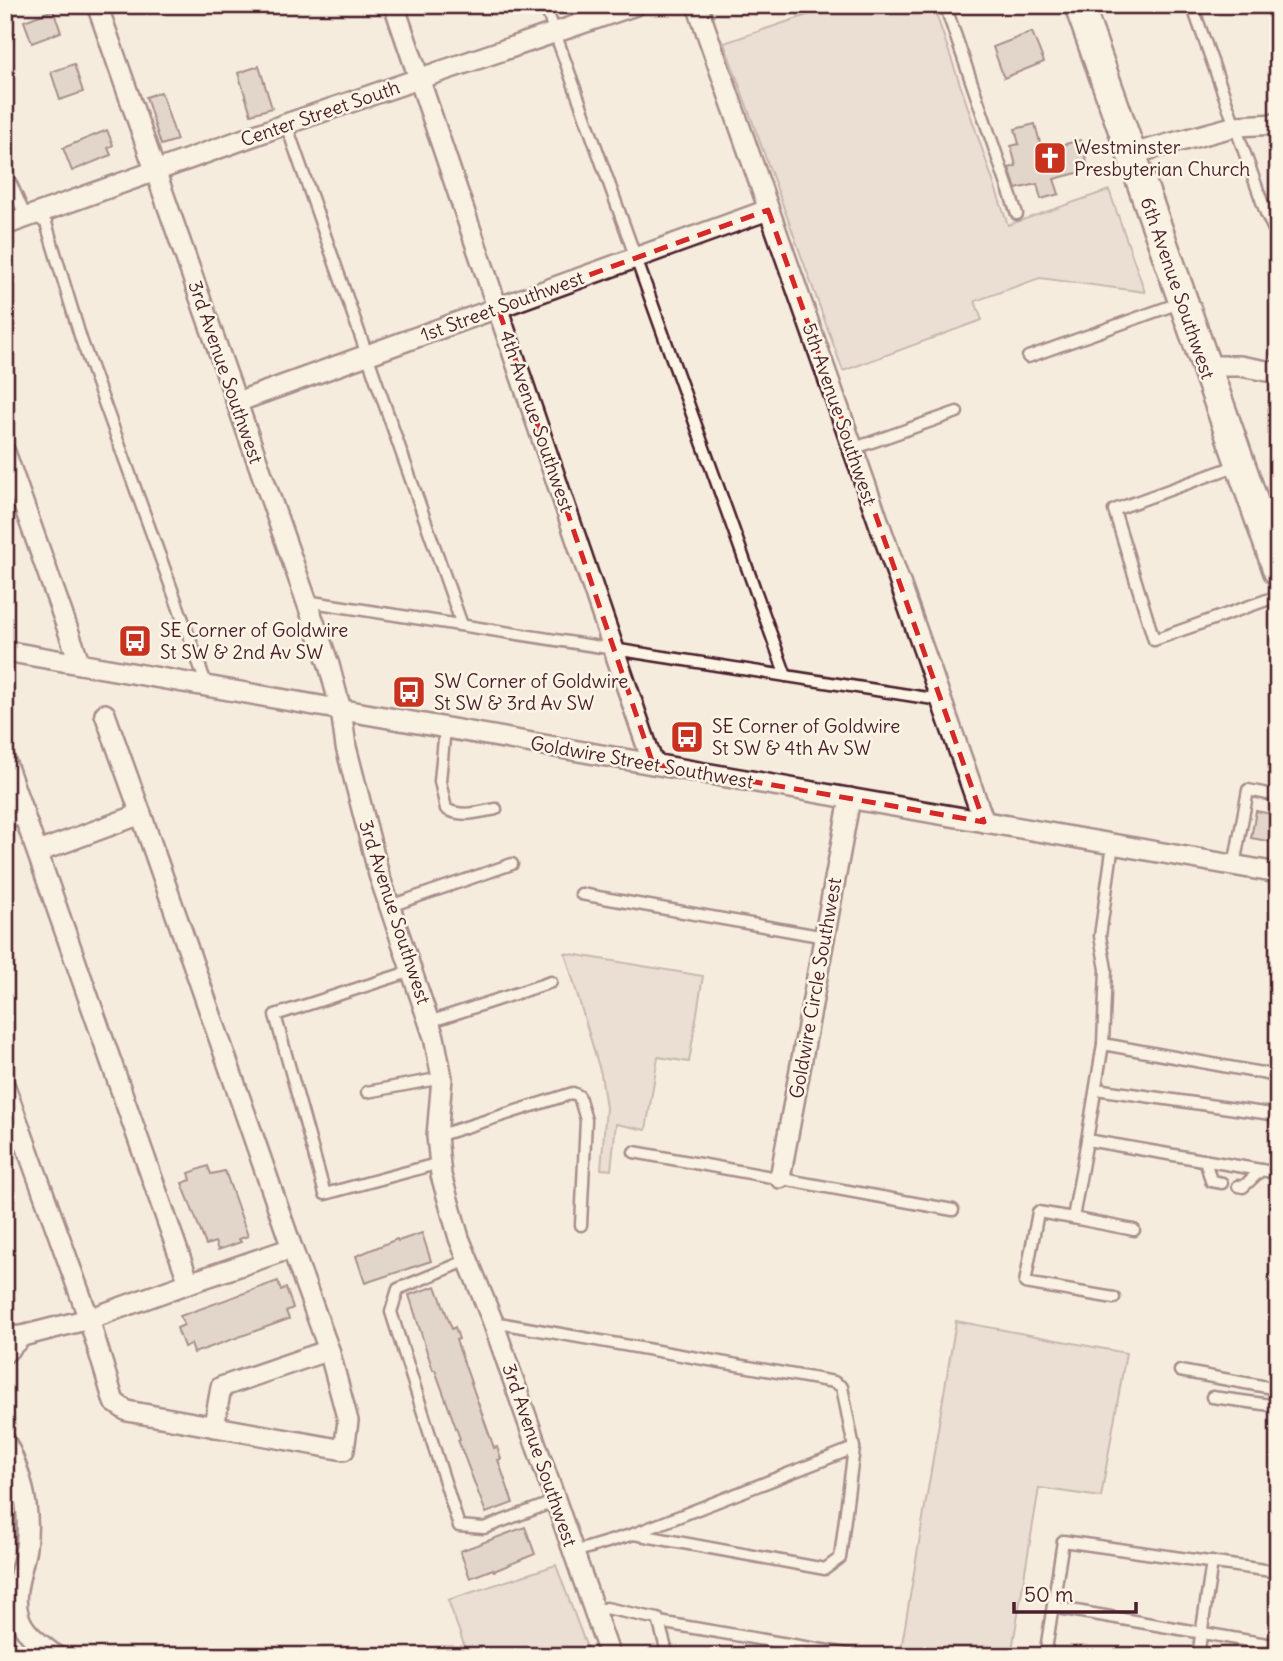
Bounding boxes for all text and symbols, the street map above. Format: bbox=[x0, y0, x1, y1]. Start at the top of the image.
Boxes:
street label: Center Street South bbox=[237, 75, 403, 151]
place label: Westminster Presbyterian Church bbox=[1074, 135, 1250, 181]
church icon: Westminster Presbyterian Church bbox=[1031, 139, 1069, 177]
street label: 6th Avenue Southwest bbox=[1136, 194, 1220, 382]
street label: 1st Street Southwest bbox=[417, 265, 587, 347]
street label: 3rd Avenue Southwest bbox=[183, 277, 269, 467]
street label: 5th Avenue Southwest bbox=[798, 320, 882, 508]
street label: 4th Avenue Southwest bbox=[495, 327, 579, 515]
place label: SE Corner of Goldwire St SW & 2nd Av SW bbox=[160, 618, 348, 664]
bus stop icon: SE Corner of Goldwire St SW & 2nd Av SW bbox=[116, 622, 154, 660]
place label: SW Corner of Goldwire St SW & 3rd Av SW bbox=[434, 669, 628, 715]
bus stop icon: SW Corner of Goldwire St SW & 3rd Av SW bbox=[390, 673, 428, 711]
place label: SE Corner of Goldwire St SW & 4th Av SW bbox=[712, 714, 900, 760]
bus stop icon: SE Corner of Goldwire St SW & 4th Av SW bbox=[668, 718, 706, 756]
street label: Goldwire Street Southwest bbox=[529, 731, 755, 793]
street label: 3rd Avenue Southwest bbox=[354, 817, 436, 1007]
street label: Goldwire Circle Southwest bbox=[784, 876, 846, 1100]
street label: 3rd Avenue Southwest bbox=[497, 1360, 583, 1550]
scale bar bbox=[1014, 1570, 1136, 1614]
text: 50 m bbox=[1024, 1581, 1073, 1608]

